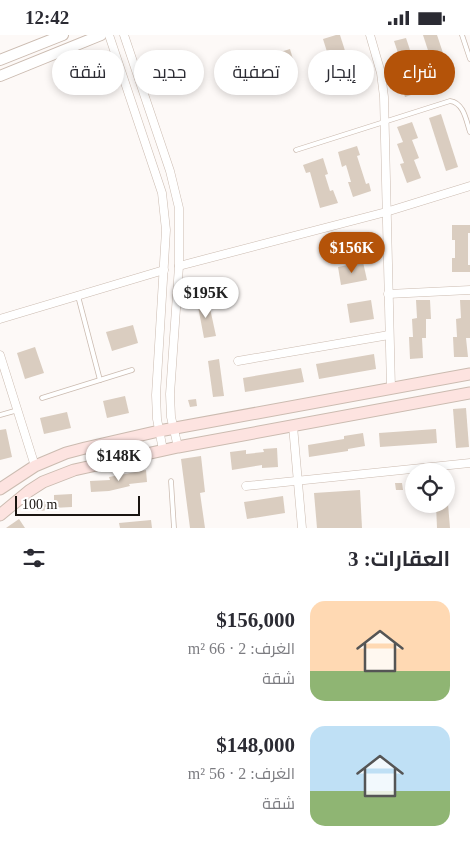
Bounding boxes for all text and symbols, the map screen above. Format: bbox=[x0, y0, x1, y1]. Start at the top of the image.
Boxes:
text: 12:42 bbox=[25, 7, 69, 28]
chip: شقة bbox=[52, 50, 124, 95]
chip: جديد bbox=[134, 50, 204, 95]
chip: تصفية bbox=[214, 50, 298, 95]
chip: إيجار bbox=[308, 50, 374, 95]
chip: شراء bbox=[384, 50, 455, 95]
pin: $156K bbox=[317, 231, 387, 274]
text: $156K bbox=[330, 239, 374, 256]
pin: $195K bbox=[171, 277, 241, 319]
text: $195K bbox=[184, 284, 228, 301]
pin: $148K bbox=[84, 439, 154, 482]
text: $148K bbox=[97, 447, 141, 464]
map controls bbox=[405, 463, 455, 513]
button: locate bbox=[405, 463, 455, 513]
scale bar bbox=[15, 493, 140, 516]
text: 100 m bbox=[22, 497, 57, 512]
icon: filters bbox=[20, 544, 48, 572]
text: العقارات: 3 bbox=[348, 547, 450, 571]
text: $156,000 bbox=[216, 608, 295, 632]
icon: home bbox=[350, 621, 410, 681]
text: الغرف: 2 · 66 m² bbox=[188, 640, 295, 657]
text: شقة bbox=[262, 670, 295, 687]
text: $148,000 bbox=[216, 733, 295, 757]
icon: home bbox=[350, 746, 410, 806]
text: الغرف: 2 · 56 m² bbox=[188, 765, 295, 782]
text: شقة bbox=[262, 795, 295, 812]

